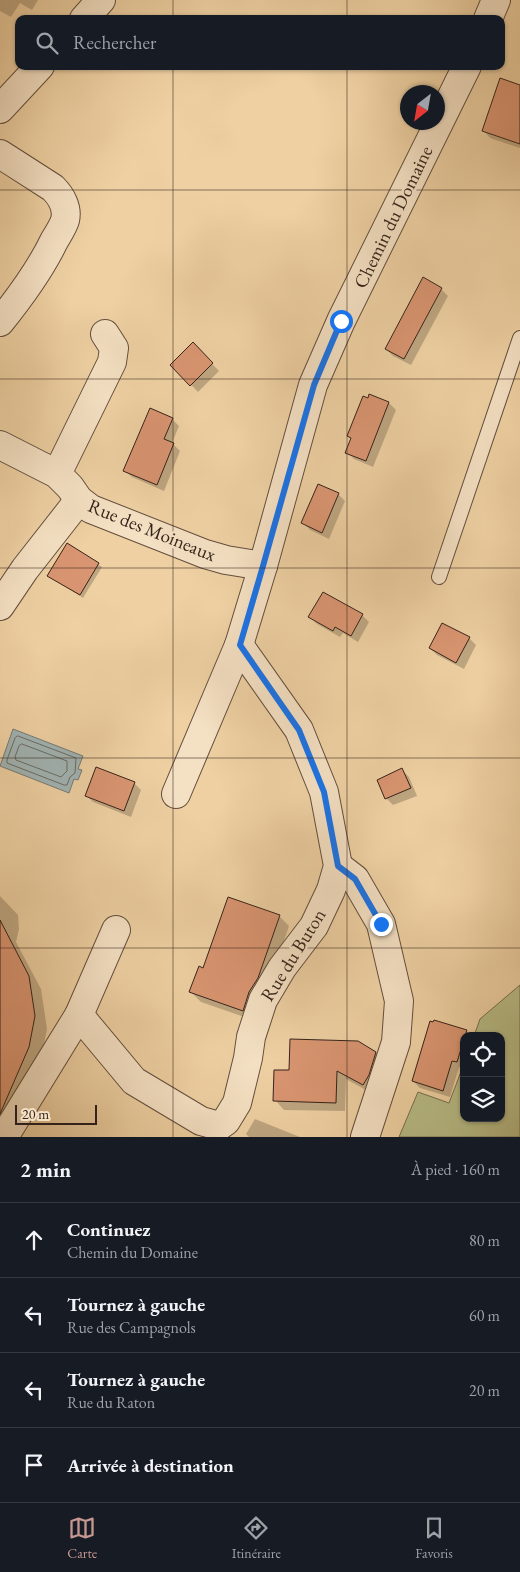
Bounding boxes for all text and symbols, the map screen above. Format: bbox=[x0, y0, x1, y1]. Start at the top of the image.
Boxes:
search box bbox=[15, 15, 505, 70]
icon: search bbox=[33, 29, 61, 57]
text: Rechercher bbox=[73, 30, 156, 55]
north arrow bbox=[400, 85, 445, 130]
street label: Chemin du Domaine bbox=[348, 142, 438, 292]
route start bbox=[330, 310, 353, 333]
street label: Rue des Moineaux bbox=[84, 493, 220, 567]
street label: Rue du Buton bbox=[255, 904, 331, 1006]
route end bbox=[370, 913, 393, 936]
map controls bbox=[460, 1032, 505, 1122]
button: locate bbox=[460, 1032, 505, 1077]
button: layers bbox=[460, 1077, 505, 1122]
scale bar bbox=[15, 1102, 98, 1125]
text: 20 m bbox=[22, 1105, 49, 1123]
text: 2 min bbox=[20, 1156, 71, 1183]
text: À pied · 160 m bbox=[411, 1159, 500, 1180]
text: Continuez bbox=[67, 1217, 151, 1242]
icon: ahead bbox=[20, 1226, 48, 1254]
text: 80 m bbox=[469, 1230, 500, 1251]
text: Chemin du Domaine bbox=[67, 1242, 198, 1263]
text: Tournez à gauche bbox=[67, 1292, 205, 1317]
icon: left bbox=[20, 1301, 48, 1329]
text: 60 m bbox=[469, 1305, 500, 1326]
text: Rue des Campagnols bbox=[67, 1317, 196, 1338]
text: Tournez à gauche bbox=[67, 1367, 205, 1392]
icon: left bbox=[20, 1376, 48, 1404]
text: 20 m bbox=[469, 1380, 500, 1401]
text: Rue du Raton bbox=[67, 1392, 155, 1413]
icon: arrive bbox=[20, 1451, 48, 1479]
text: Arrivée à destination bbox=[67, 1453, 234, 1478]
tab: Carte bbox=[67, 1514, 97, 1562]
tab: Itinéraire bbox=[232, 1514, 281, 1562]
tab: Favoris bbox=[415, 1514, 453, 1562]

